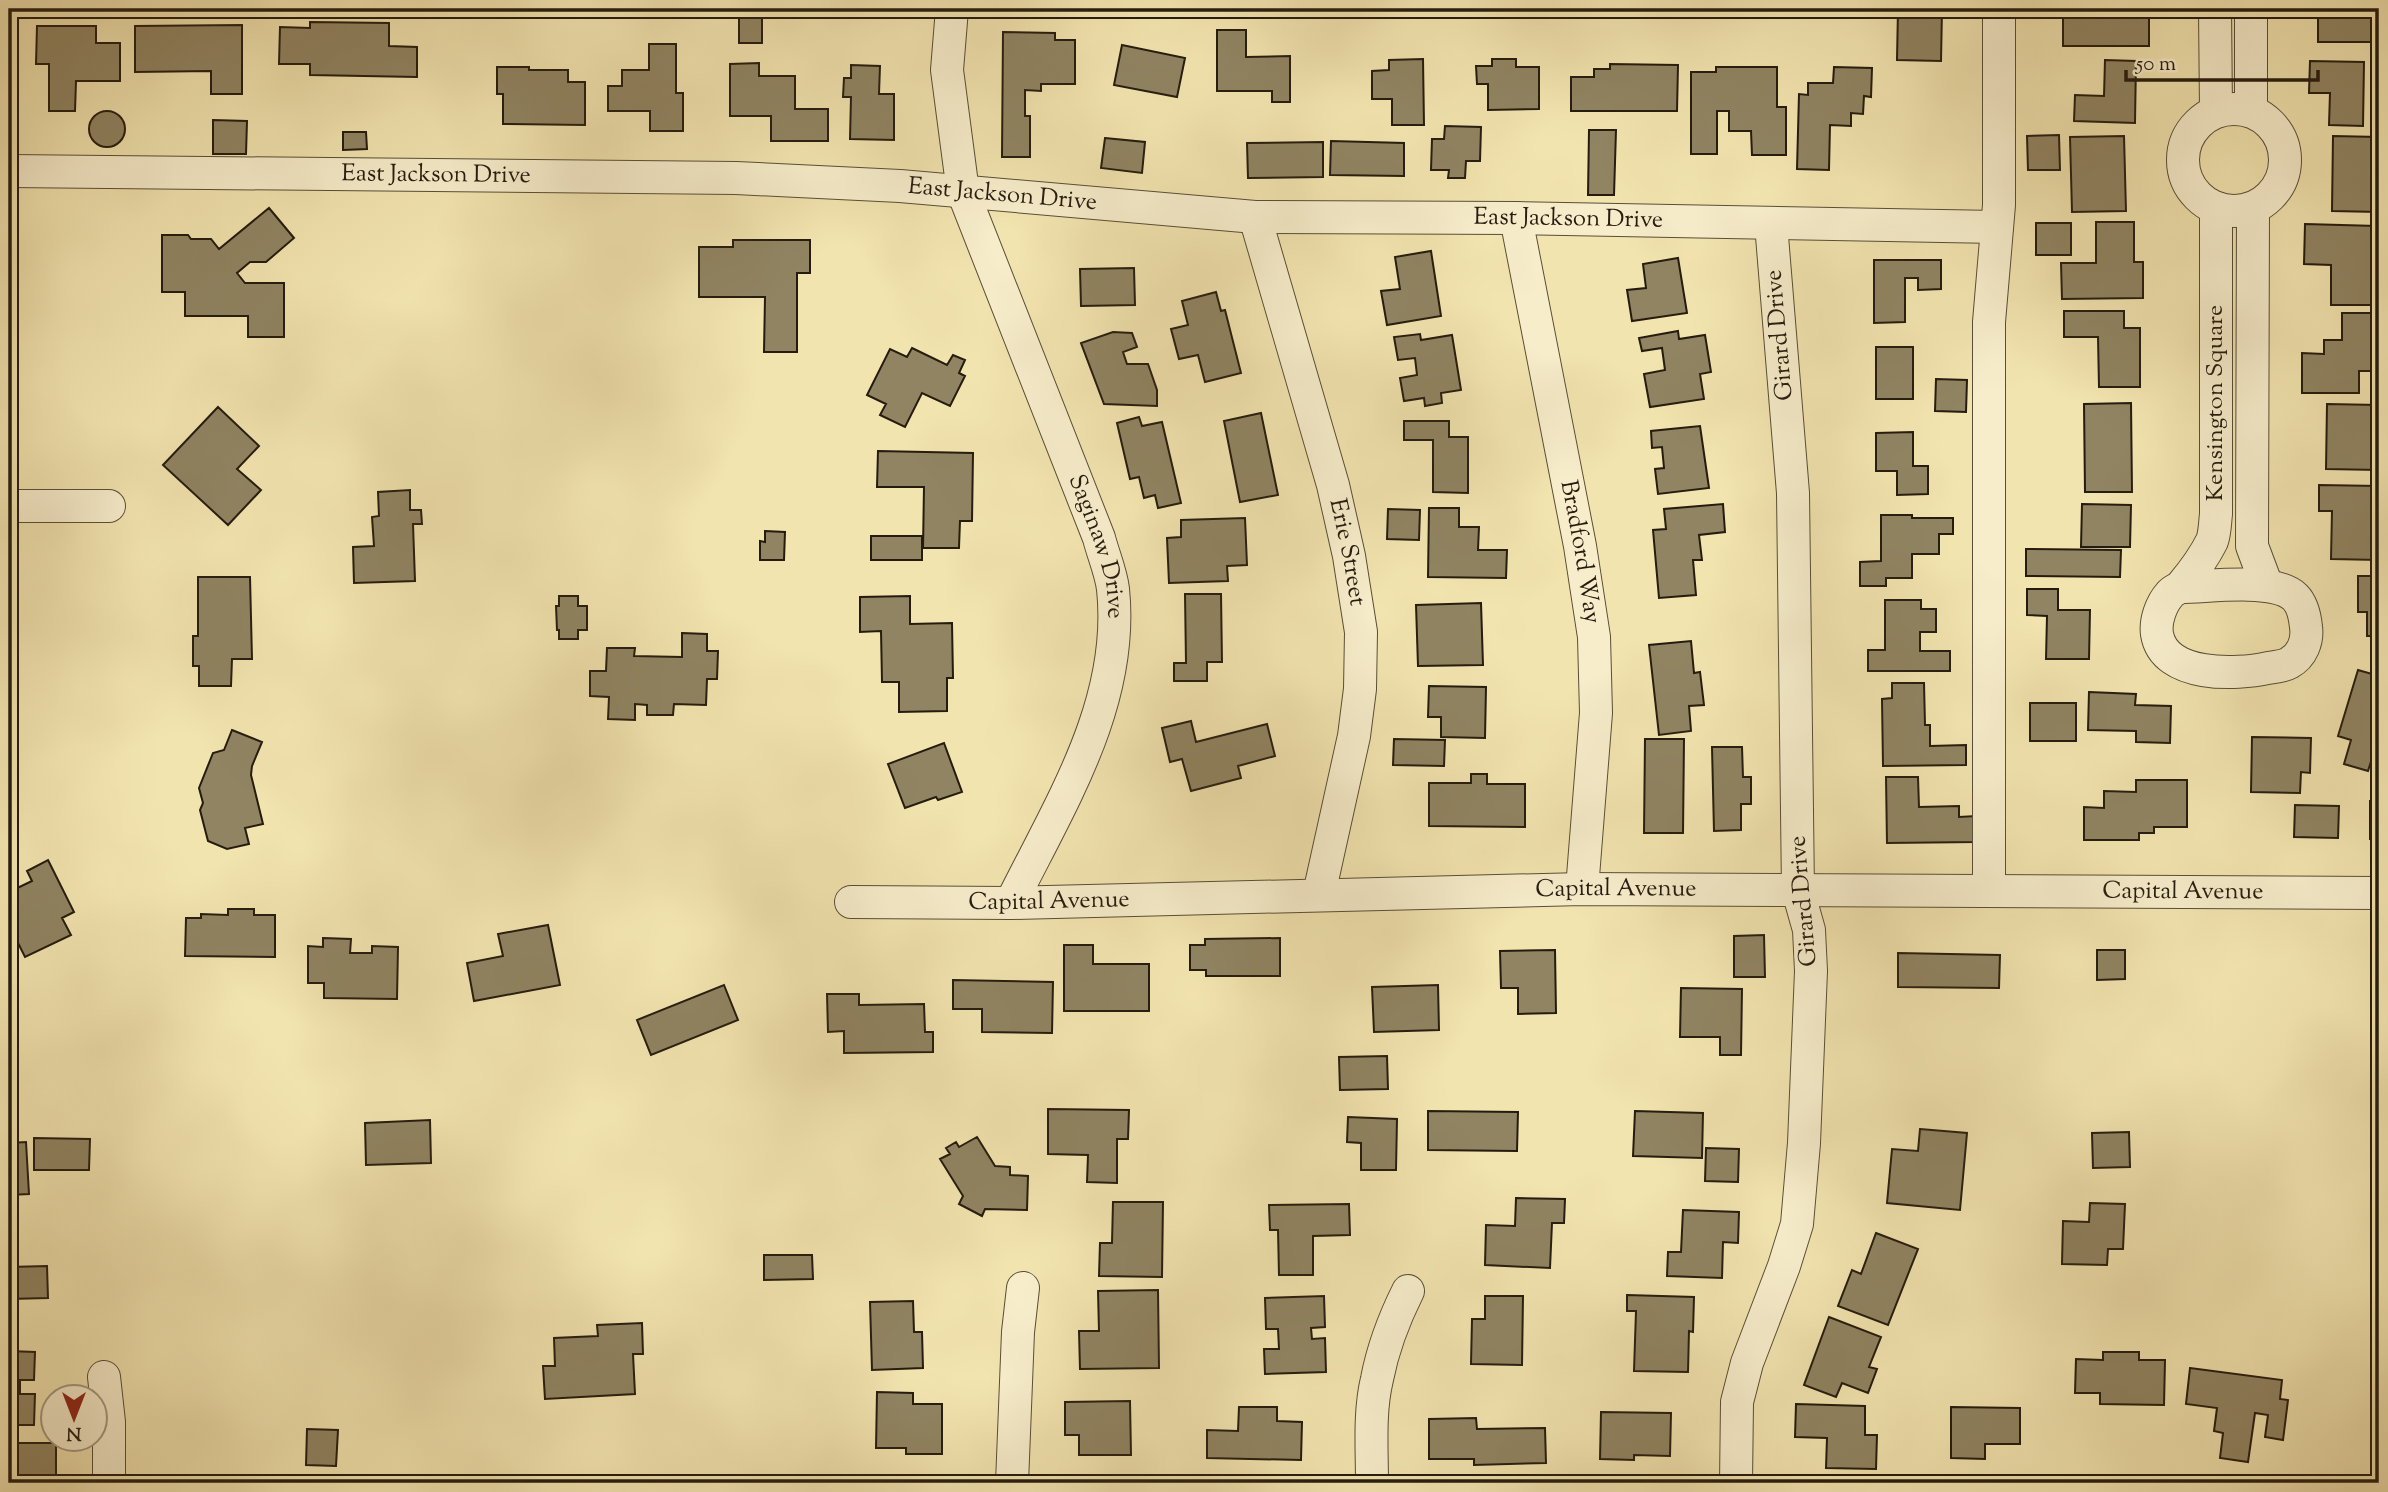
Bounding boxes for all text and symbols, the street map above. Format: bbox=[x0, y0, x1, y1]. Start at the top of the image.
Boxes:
scale bar bbox=[2126, 38, 2318, 82]
text: 50 m bbox=[2135, 50, 2176, 80]
street label: East Jackson Drive bbox=[341, 157, 531, 193]
street label: East Jackson Drive bbox=[906, 170, 1098, 220]
street label: East Jackson Drive bbox=[1474, 201, 1663, 238]
street label: Girard Drive bbox=[1757, 268, 1803, 402]
street label: Kensington Square bbox=[2199, 305, 2233, 501]
street label: Saginaw Drive bbox=[1059, 470, 1131, 619]
street label: Bradford Way bbox=[1551, 477, 1609, 626]
street label: Erie Street bbox=[1320, 496, 1374, 608]
street label: Girard Drive bbox=[1781, 834, 1827, 968]
street label: Capital Avenue bbox=[1535, 872, 1697, 907]
street label: Capital Avenue bbox=[2102, 875, 2264, 909]
street label: Capital Avenue bbox=[968, 883, 1130, 920]
north arrow bbox=[38, 1384, 108, 1454]
text: N bbox=[66, 1419, 82, 1446]

